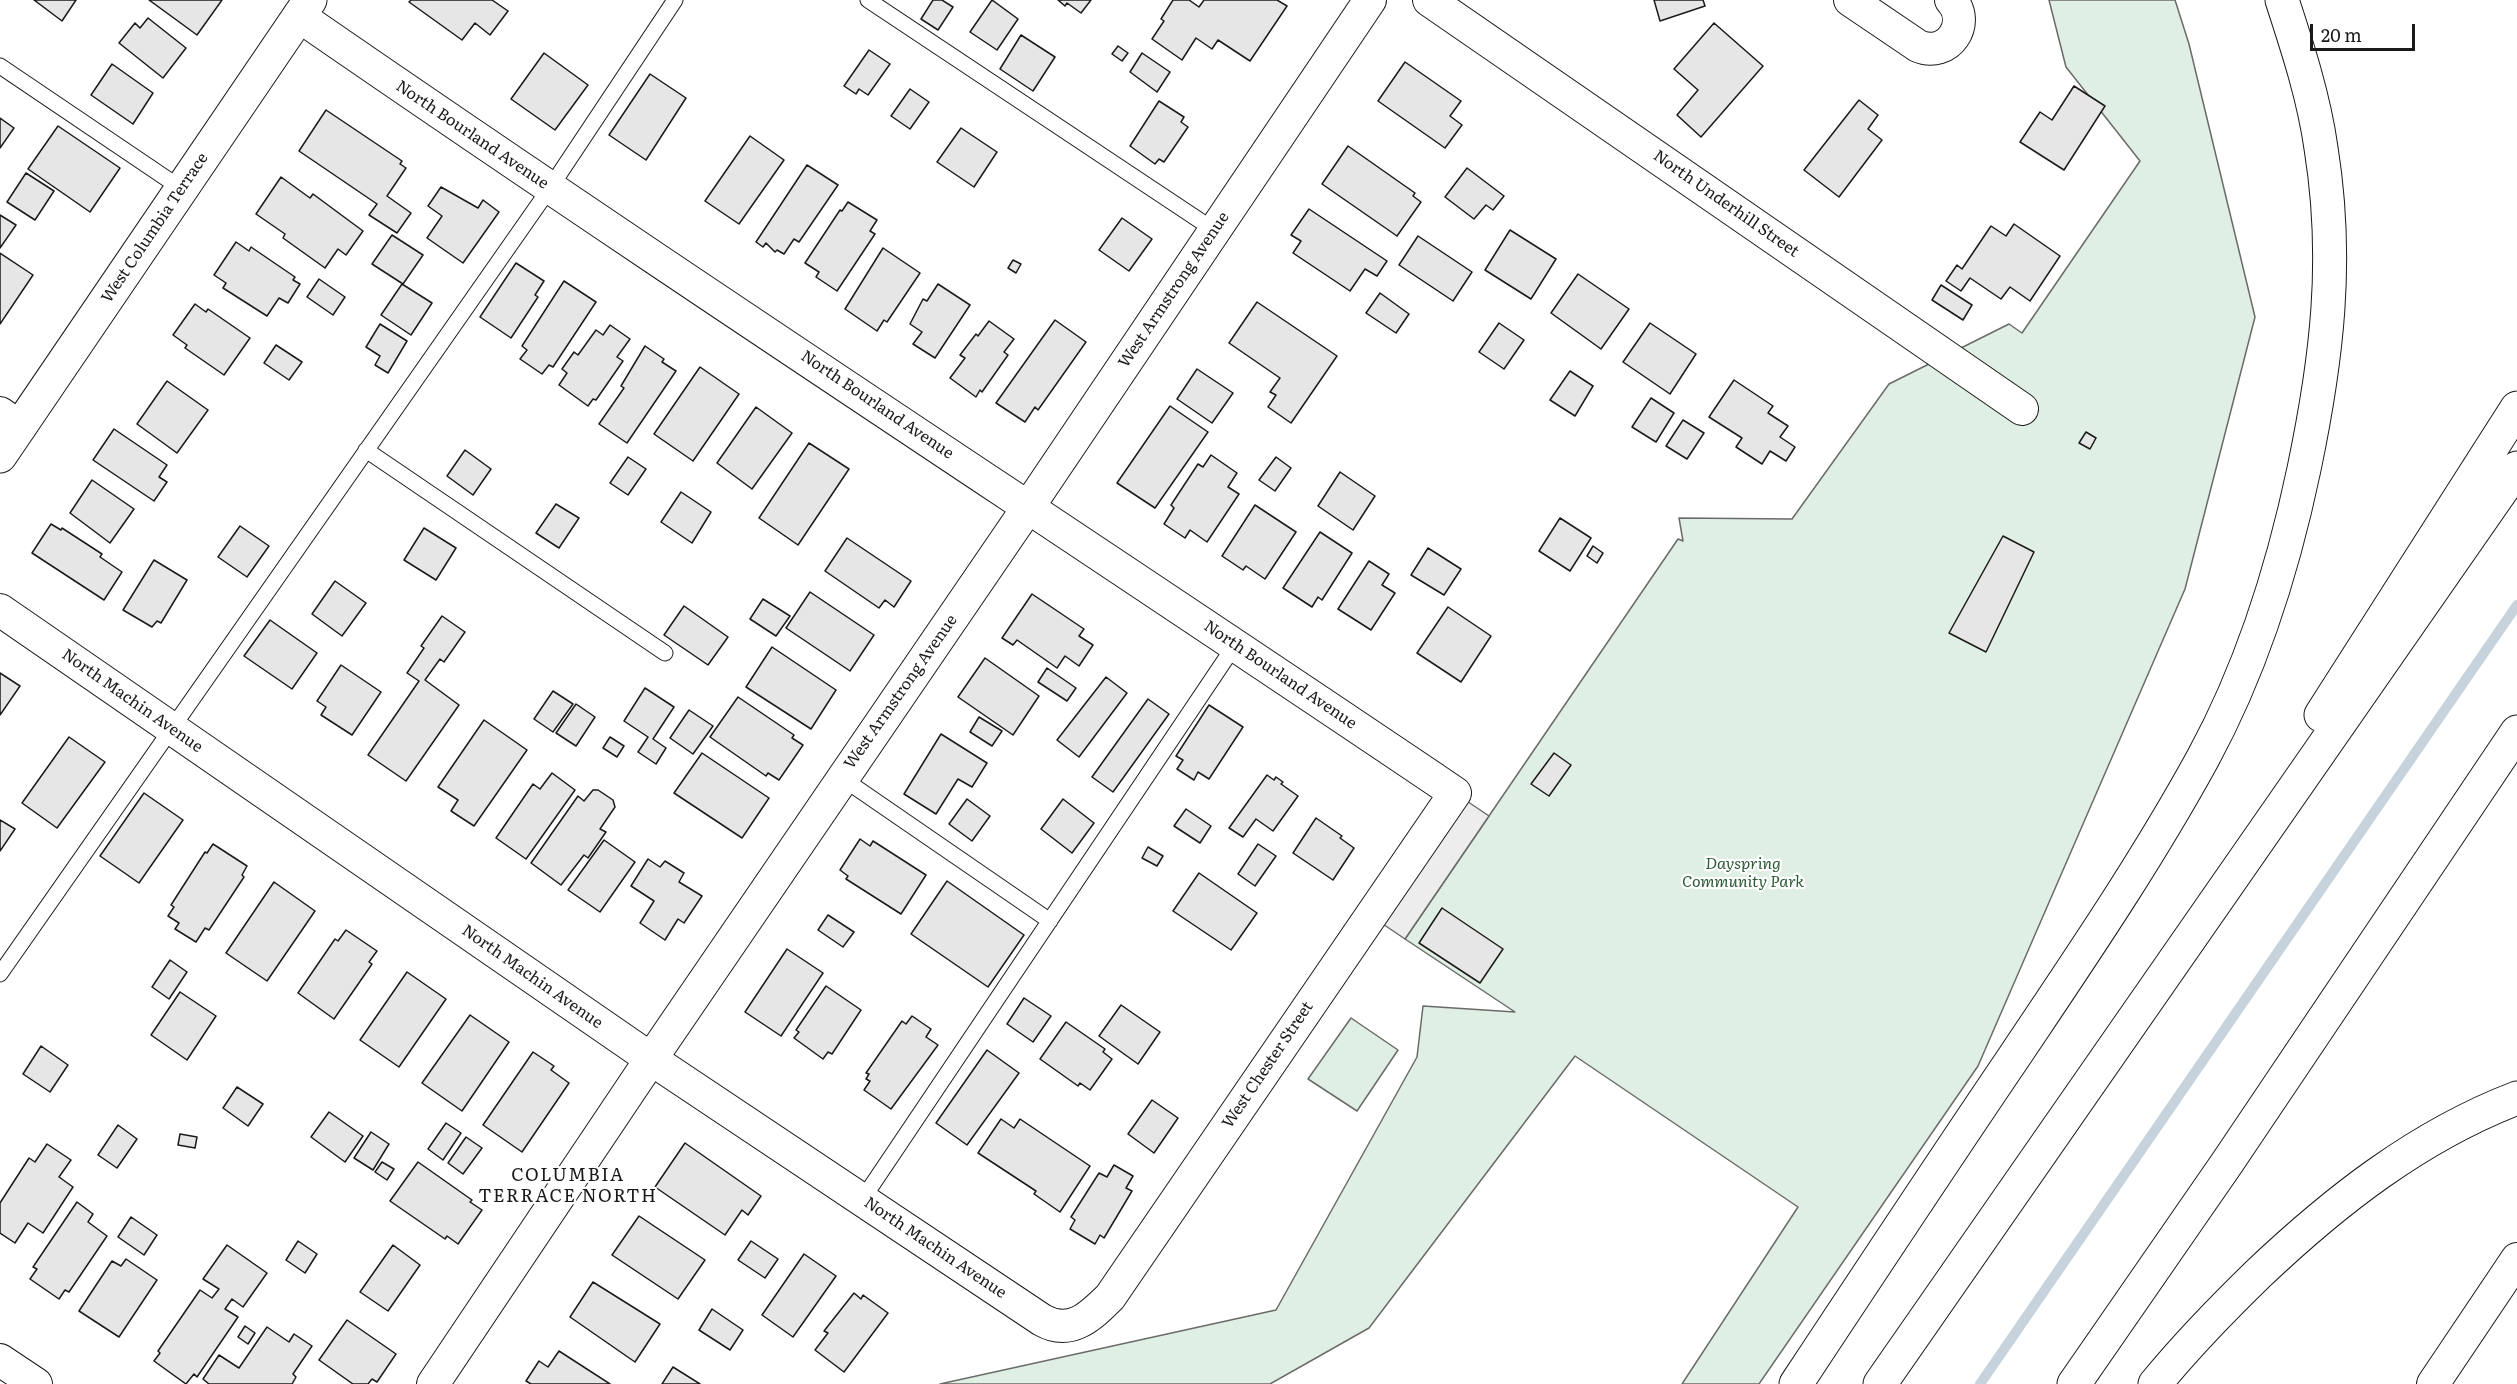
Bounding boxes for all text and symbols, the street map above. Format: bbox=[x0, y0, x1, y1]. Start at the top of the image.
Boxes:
scale bar bbox=[2313, 12, 2418, 50]
text: 20 m bbox=[2321, 21, 2362, 48]
street label: North Bourland Avenue bbox=[392, 77, 552, 193]
street label: North Underhill Street bbox=[1649, 146, 1803, 262]
street label: West Columbia Terrace bbox=[98, 149, 212, 307]
street label: West Armstrong Avenue bbox=[1115, 208, 1233, 372]
street label: North Bourland Avenue bbox=[797, 347, 957, 463]
street label: West Armstrong Avenue bbox=[840, 611, 962, 773]
street label: North Bourland Avenue bbox=[1200, 617, 1360, 733]
street label: North Machin Avenue bbox=[58, 645, 206, 757]
park label: Dayspring Community Park bbox=[1682, 854, 1804, 892]
street label: North Machin Avenue bbox=[458, 921, 606, 1033]
street label: West Chester Street bbox=[1219, 998, 1317, 1132]
district label: COLUMBIA TERRACE NORTH bbox=[478, 1165, 658, 1208]
street label: North Machin Avenue bbox=[860, 1193, 1010, 1303]

